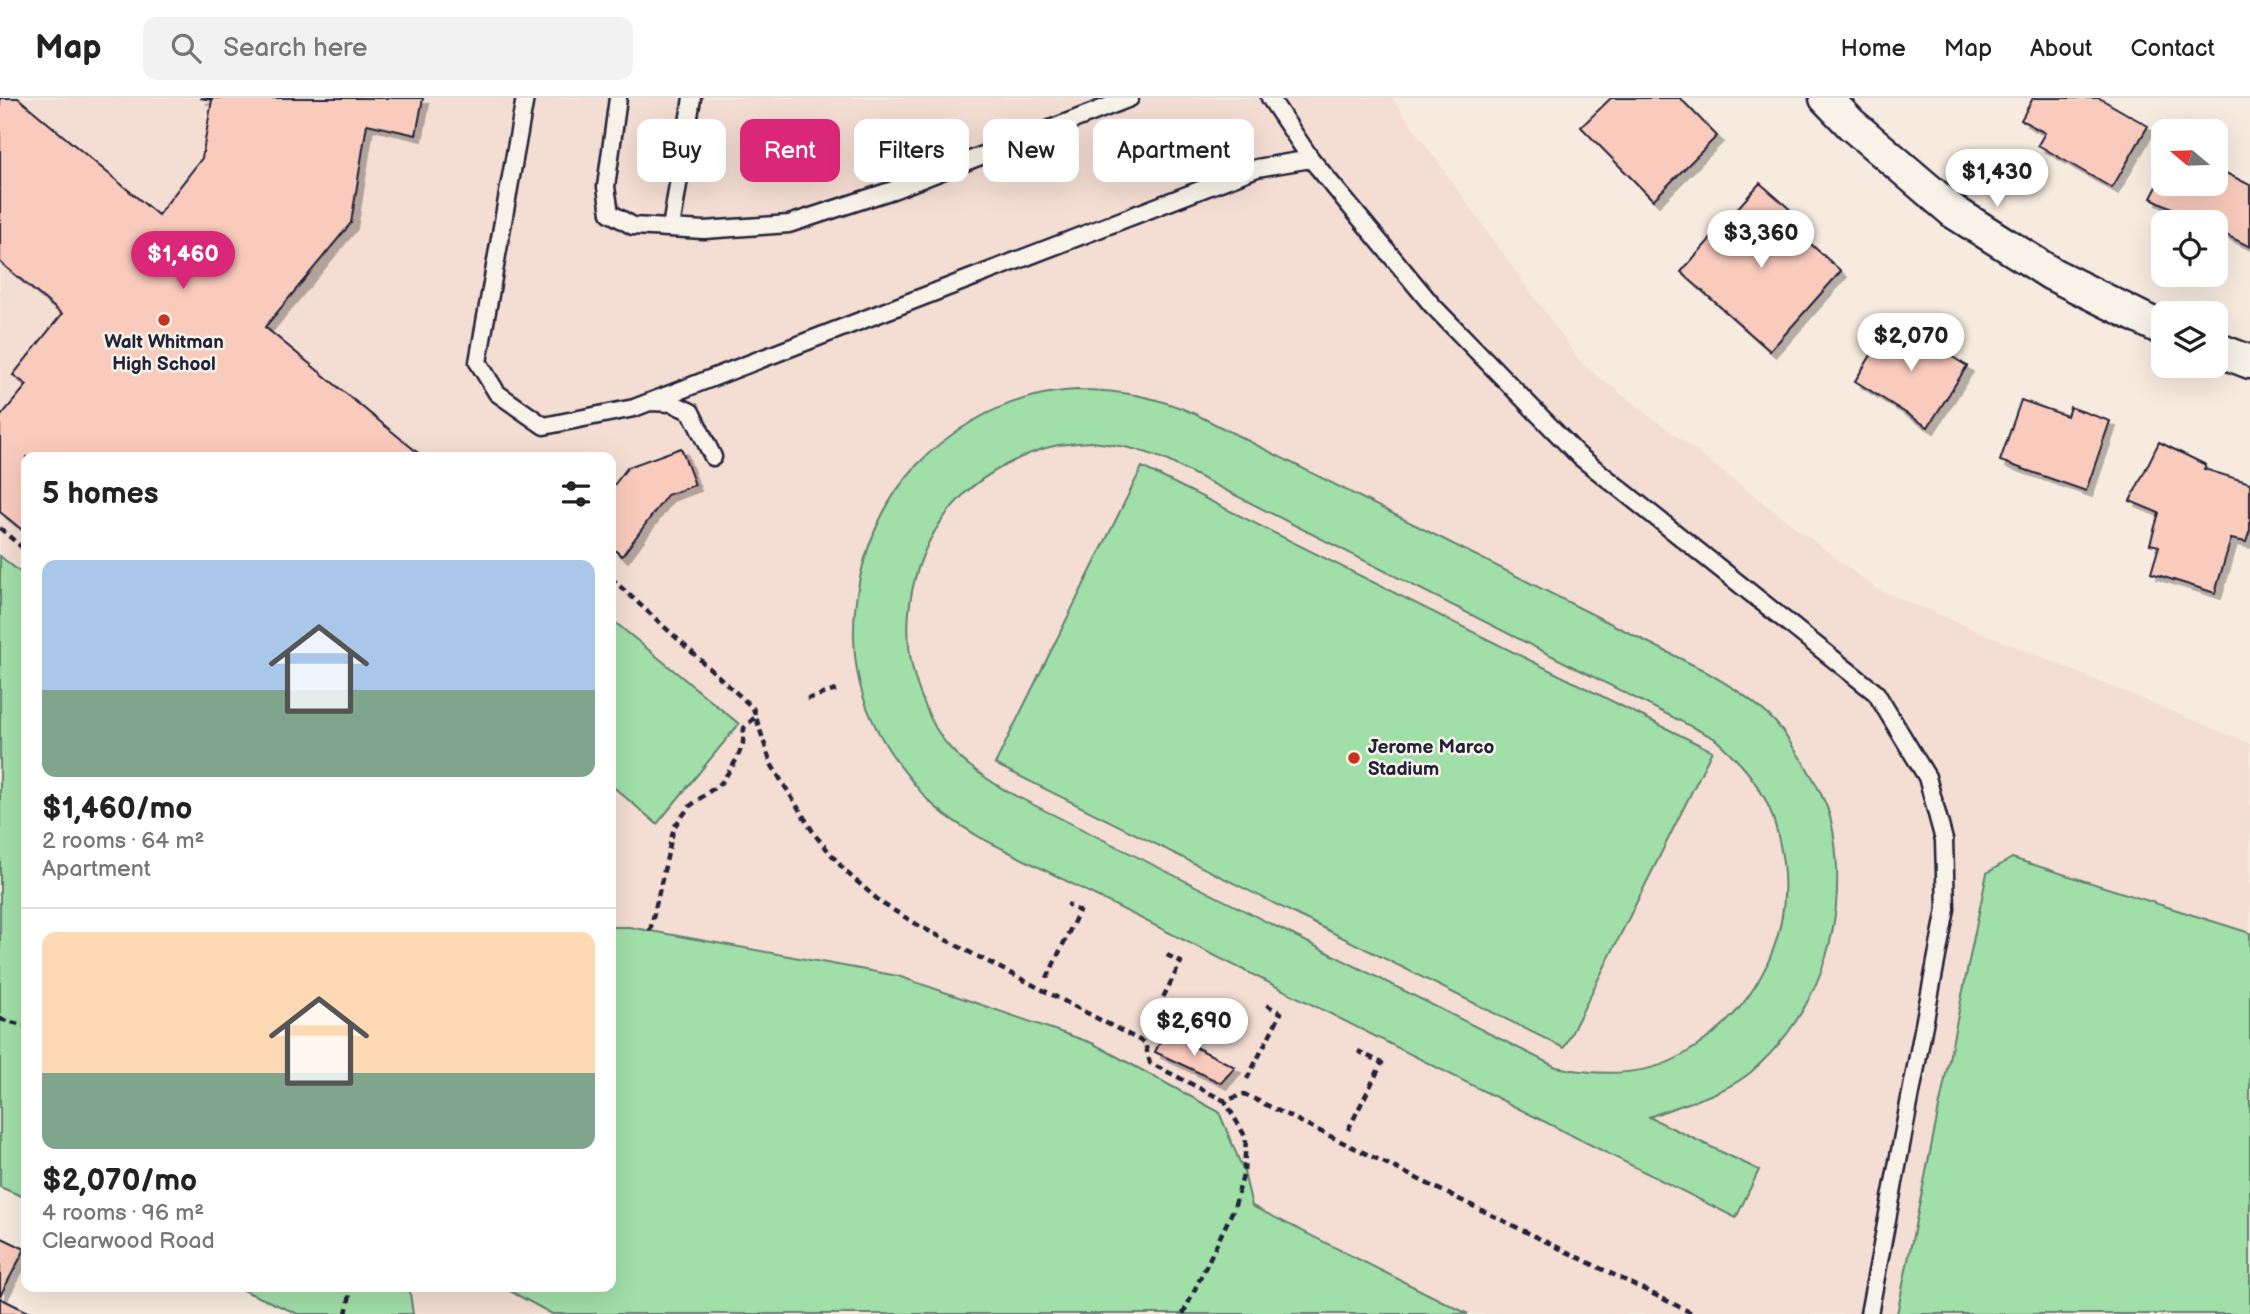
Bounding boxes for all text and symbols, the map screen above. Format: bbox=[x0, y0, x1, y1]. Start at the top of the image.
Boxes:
search box bbox=[143, 17, 633, 80]
text: Map bbox=[35, 28, 101, 68]
icon: search bbox=[167, 29, 205, 67]
text: Search here bbox=[223, 33, 367, 64]
text: Home bbox=[1841, 34, 1906, 63]
text: Map bbox=[1944, 34, 1992, 63]
text: About bbox=[2030, 34, 2092, 63]
text: Contact bbox=[2130, 34, 2215, 63]
chip: Buy bbox=[637, 119, 726, 182]
chip: Rent bbox=[740, 119, 840, 182]
chip: Filters bbox=[854, 119, 969, 182]
chip: New bbox=[983, 119, 1079, 182]
chip: Apartment bbox=[1093, 119, 1254, 182]
north arrow bbox=[2151, 119, 2228, 196]
map controls bbox=[2151, 119, 2228, 378]
pin: $1,430 bbox=[1940, 150, 2054, 209]
text: $1,430 bbox=[1961, 158, 2033, 186]
button: locate bbox=[2151, 210, 2228, 287]
pin: $3,360 bbox=[1704, 211, 1818, 270]
text: $3,360 bbox=[1723, 219, 1799, 247]
pin: $1,460 bbox=[126, 232, 240, 291]
text: $1,460 bbox=[147, 240, 219, 268]
button: layers bbox=[2151, 301, 2228, 378]
marker: Walt Whitman High School bbox=[156, 312, 172, 328]
pin: $2,070 bbox=[1854, 314, 1968, 373]
text: $2,070 bbox=[1873, 322, 1949, 350]
place label: Walt Whitman High School bbox=[104, 331, 224, 376]
icon: filters bbox=[557, 475, 595, 513]
text: 5 homes bbox=[42, 476, 159, 512]
icon: home bbox=[256, 606, 382, 732]
place label: Jerome Marco Stadium bbox=[1368, 736, 1494, 781]
marker: Jerome Marco Stadium bbox=[1346, 750, 1362, 766]
text: $1,460/mo bbox=[42, 791, 192, 827]
text: 2 rooms · 64 m² bbox=[42, 827, 204, 855]
text: Apartment bbox=[42, 855, 151, 883]
icon: home bbox=[256, 978, 382, 1104]
pin: $2,690 bbox=[1137, 998, 1251, 1058]
text: $2,690 bbox=[1156, 1007, 1232, 1035]
text: $2,070/mo bbox=[42, 1163, 197, 1199]
text: 4 rooms · 96 m² bbox=[42, 1199, 204, 1227]
text: Clearwood Road bbox=[42, 1227, 215, 1255]

